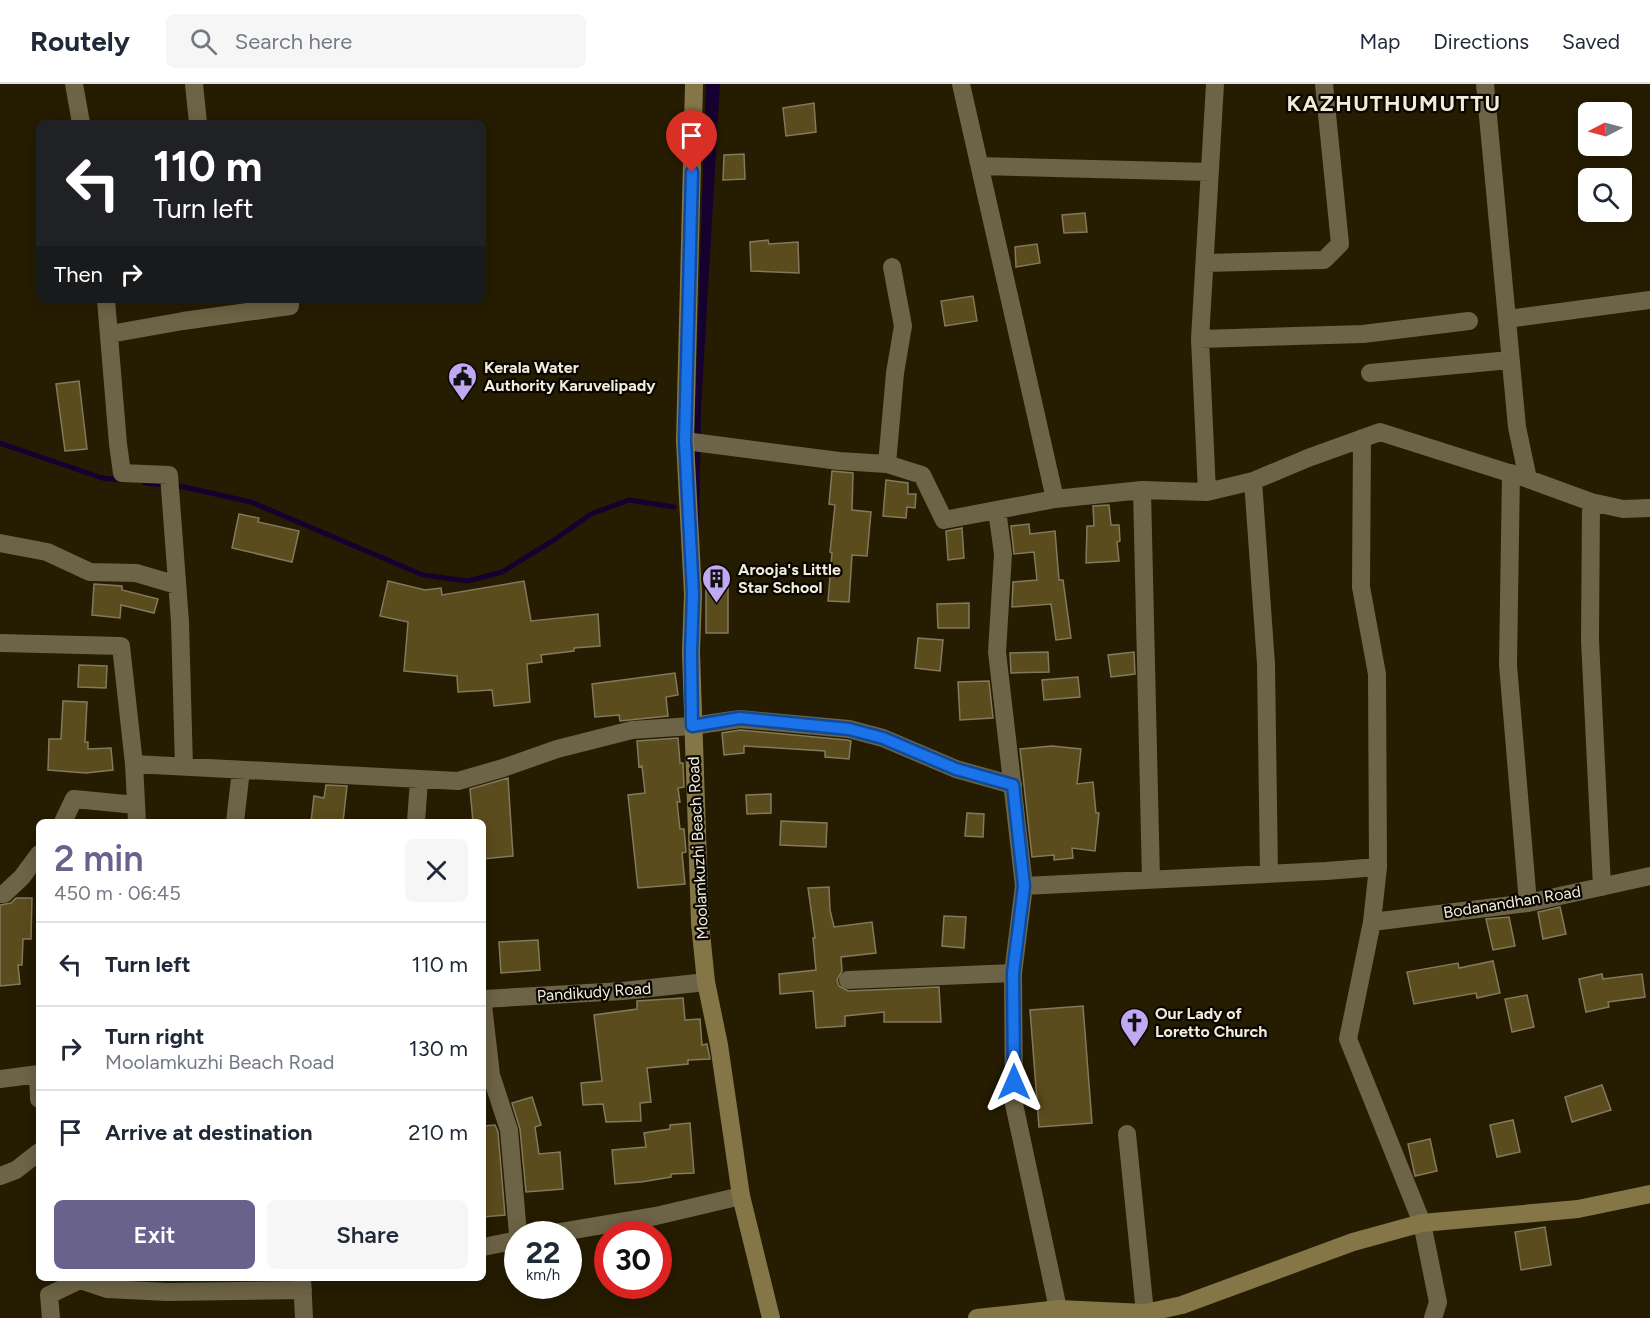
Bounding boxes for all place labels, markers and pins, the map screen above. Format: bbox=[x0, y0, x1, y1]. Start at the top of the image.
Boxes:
pin bbox=[666, 110, 717, 172]
place label: Kerala Water Authority Karuvelipady bbox=[484, 358, 656, 395]
public building icon: Kerala Water Authority Karuvelipady bbox=[447, 360, 479, 402]
place label: Arooja's Little Star School bbox=[738, 560, 841, 597]
building icon: Arooja's Little Star School bbox=[701, 562, 733, 604]
place label: Our Lady of Loretto Church bbox=[1155, 1004, 1267, 1041]
church icon: Our Lady of Loretto Church bbox=[1118, 1006, 1150, 1048]

